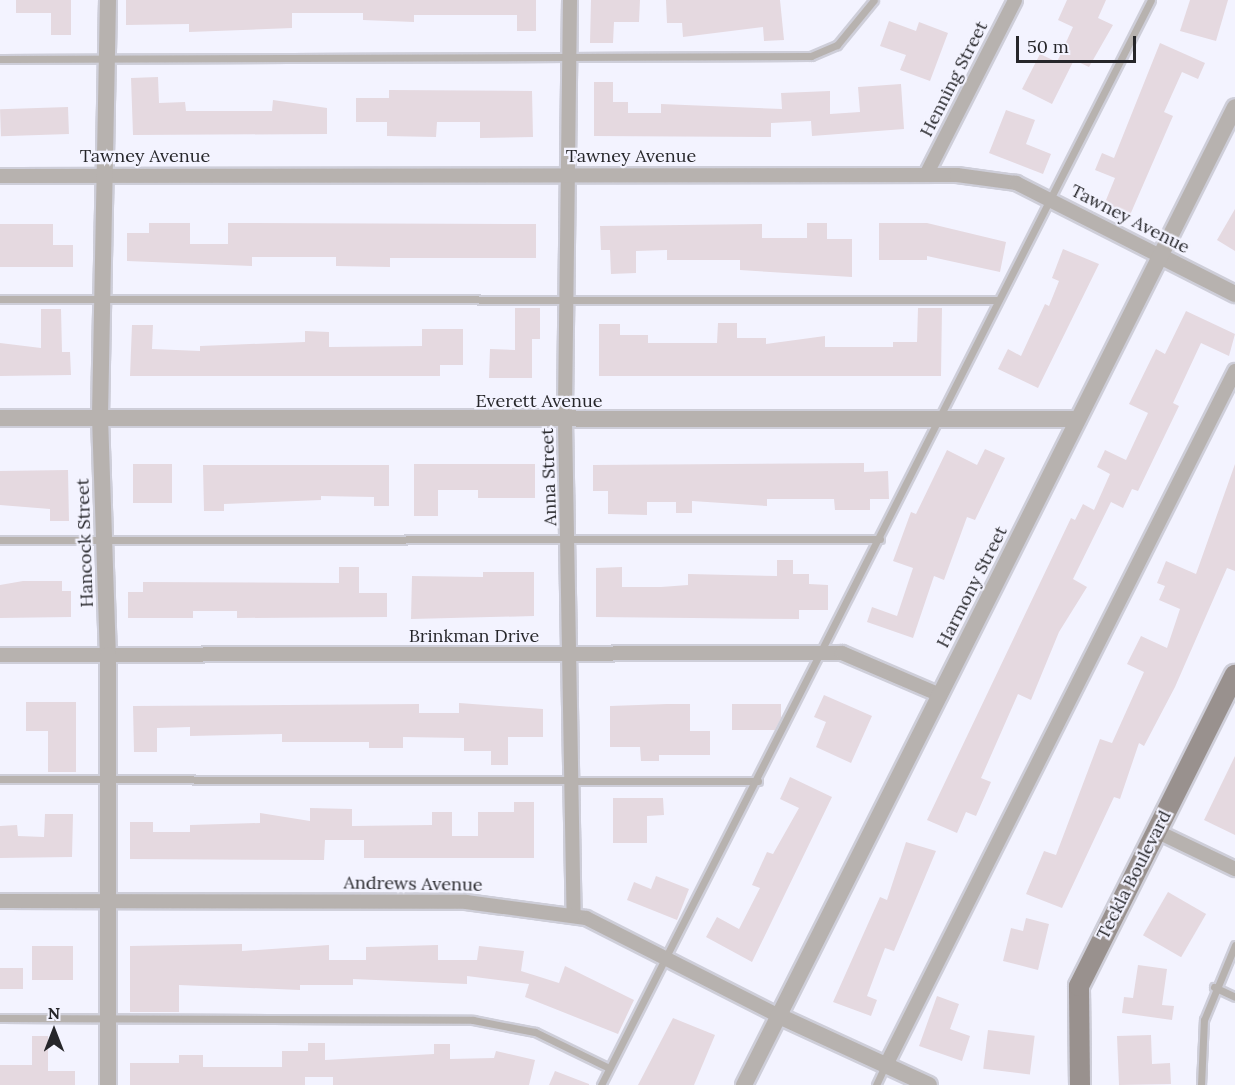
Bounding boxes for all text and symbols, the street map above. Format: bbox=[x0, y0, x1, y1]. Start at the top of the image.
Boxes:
street label: Henning Street bbox=[916, 18, 992, 140]
scale bar bbox=[1019, 24, 1139, 62]
text: 50 m bbox=[1027, 35, 1069, 58]
street label: Tawney Avenue bbox=[80, 145, 210, 167]
street label: Tawney Avenue bbox=[566, 145, 696, 167]
street label: Tawney Avenue bbox=[1067, 180, 1193, 258]
street label: Everett Avenue bbox=[475, 390, 603, 412]
street label: Anna Street bbox=[536, 428, 562, 526]
street label: Hancock Street bbox=[72, 478, 98, 608]
street label: Harmony Street bbox=[932, 523, 1012, 651]
street label: Brinkman Drive bbox=[409, 625, 539, 647]
street label: Teckla Boulevard bbox=[1092, 807, 1176, 943]
street label: Andrews Avenue bbox=[343, 872, 483, 896]
north arrow bbox=[24, 1001, 84, 1061]
text: N bbox=[48, 1003, 60, 1023]

